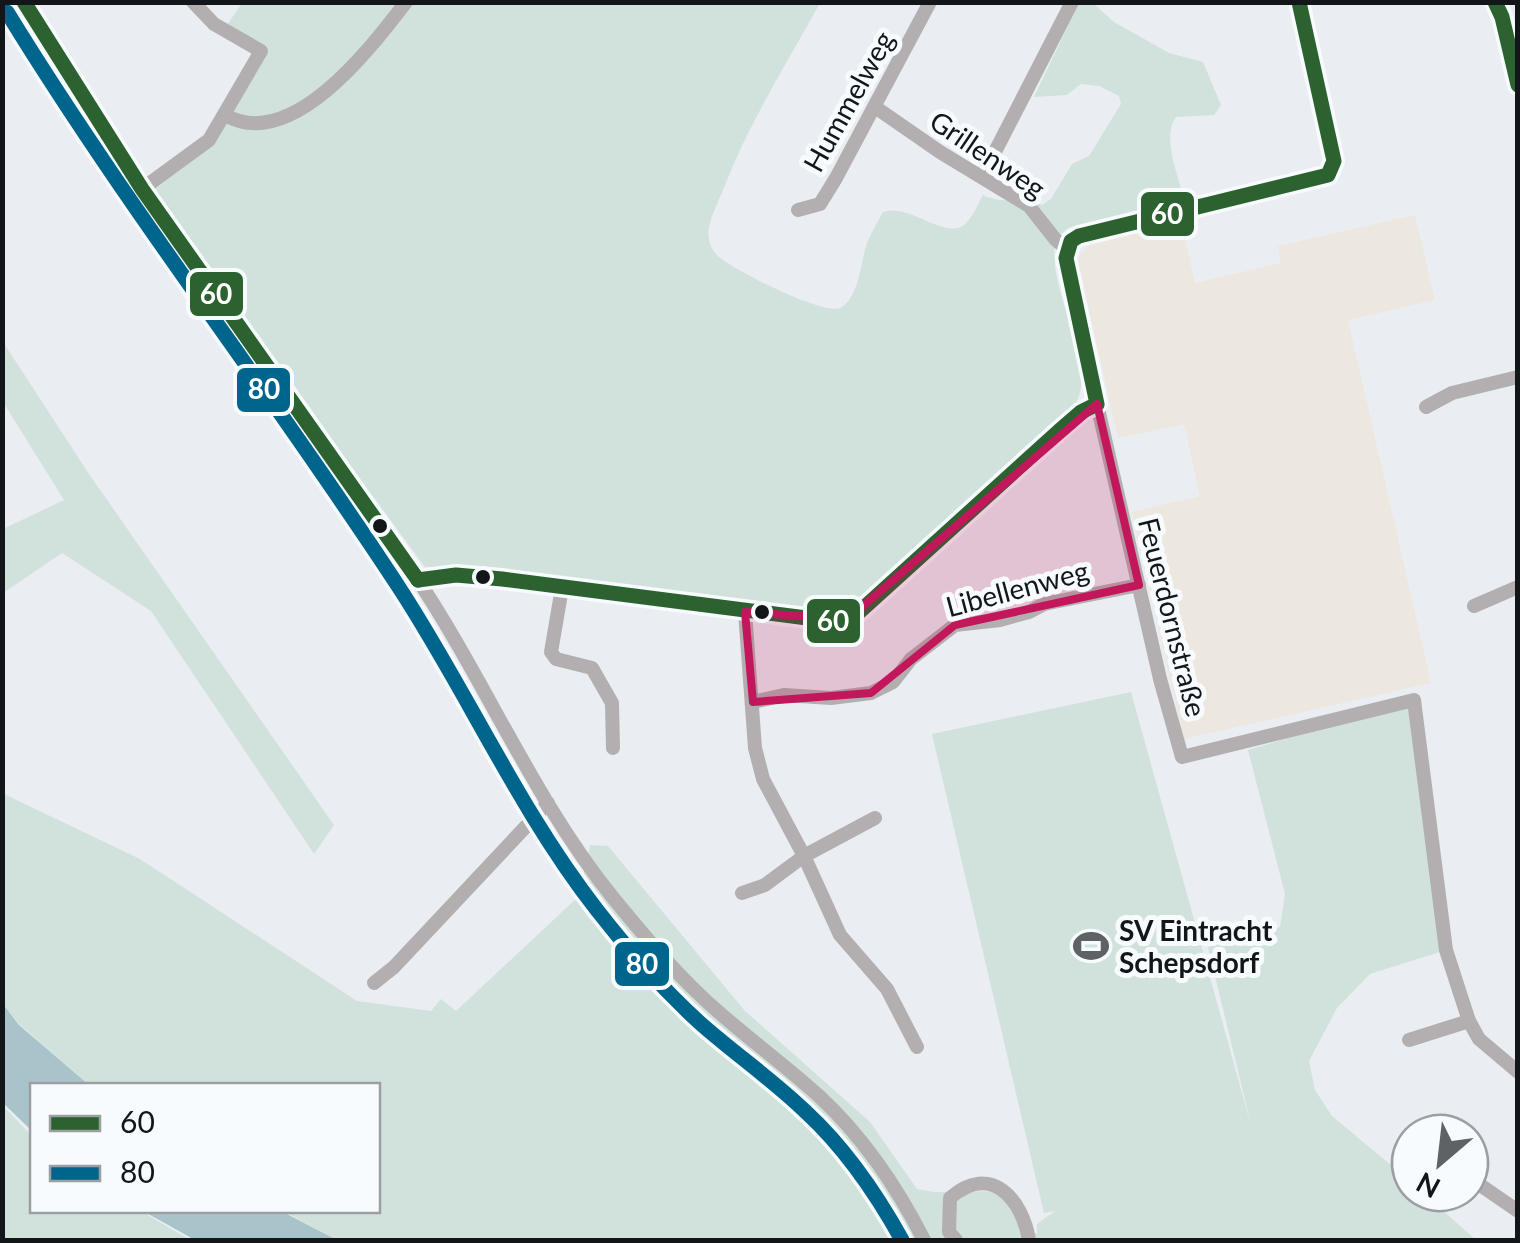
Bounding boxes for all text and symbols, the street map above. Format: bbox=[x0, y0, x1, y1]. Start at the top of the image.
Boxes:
street label: Hummelweg bbox=[795, 25, 901, 177]
street label: Grillenweg bbox=[924, 103, 1052, 205]
line badge: 60 bbox=[1139, 190, 1196, 238]
text: 60 bbox=[1151, 196, 1183, 230]
line badge: 60 bbox=[188, 270, 245, 318]
text: 60 bbox=[200, 276, 232, 310]
line badge: 80 bbox=[235, 366, 292, 414]
text: 80 bbox=[248, 371, 280, 405]
street label: Feuerdornstraße bbox=[1132, 514, 1214, 720]
unlabelled marker bbox=[370, 516, 390, 536]
street label: Libellenweg bbox=[942, 553, 1092, 623]
unlabelled marker bbox=[473, 567, 493, 587]
line badge: 60 bbox=[805, 597, 862, 645]
unlabelled marker bbox=[752, 602, 772, 622]
text: 60 bbox=[817, 603, 849, 637]
place label: SV Eintracht Schepsdorf bbox=[1119, 913, 1273, 979]
sports icon: SV Eintracht Schepsdorf bbox=[1072, 927, 1110, 965]
line badge: 80 bbox=[613, 940, 671, 988]
text: 80 bbox=[626, 946, 658, 980]
legend bbox=[30, 1083, 380, 1213]
text: 60 bbox=[120, 1103, 155, 1139]
north arrow bbox=[1390, 1113, 1490, 1213]
text: 80 bbox=[120, 1153, 155, 1189]
text: N bbox=[1410, 1166, 1445, 1206]

